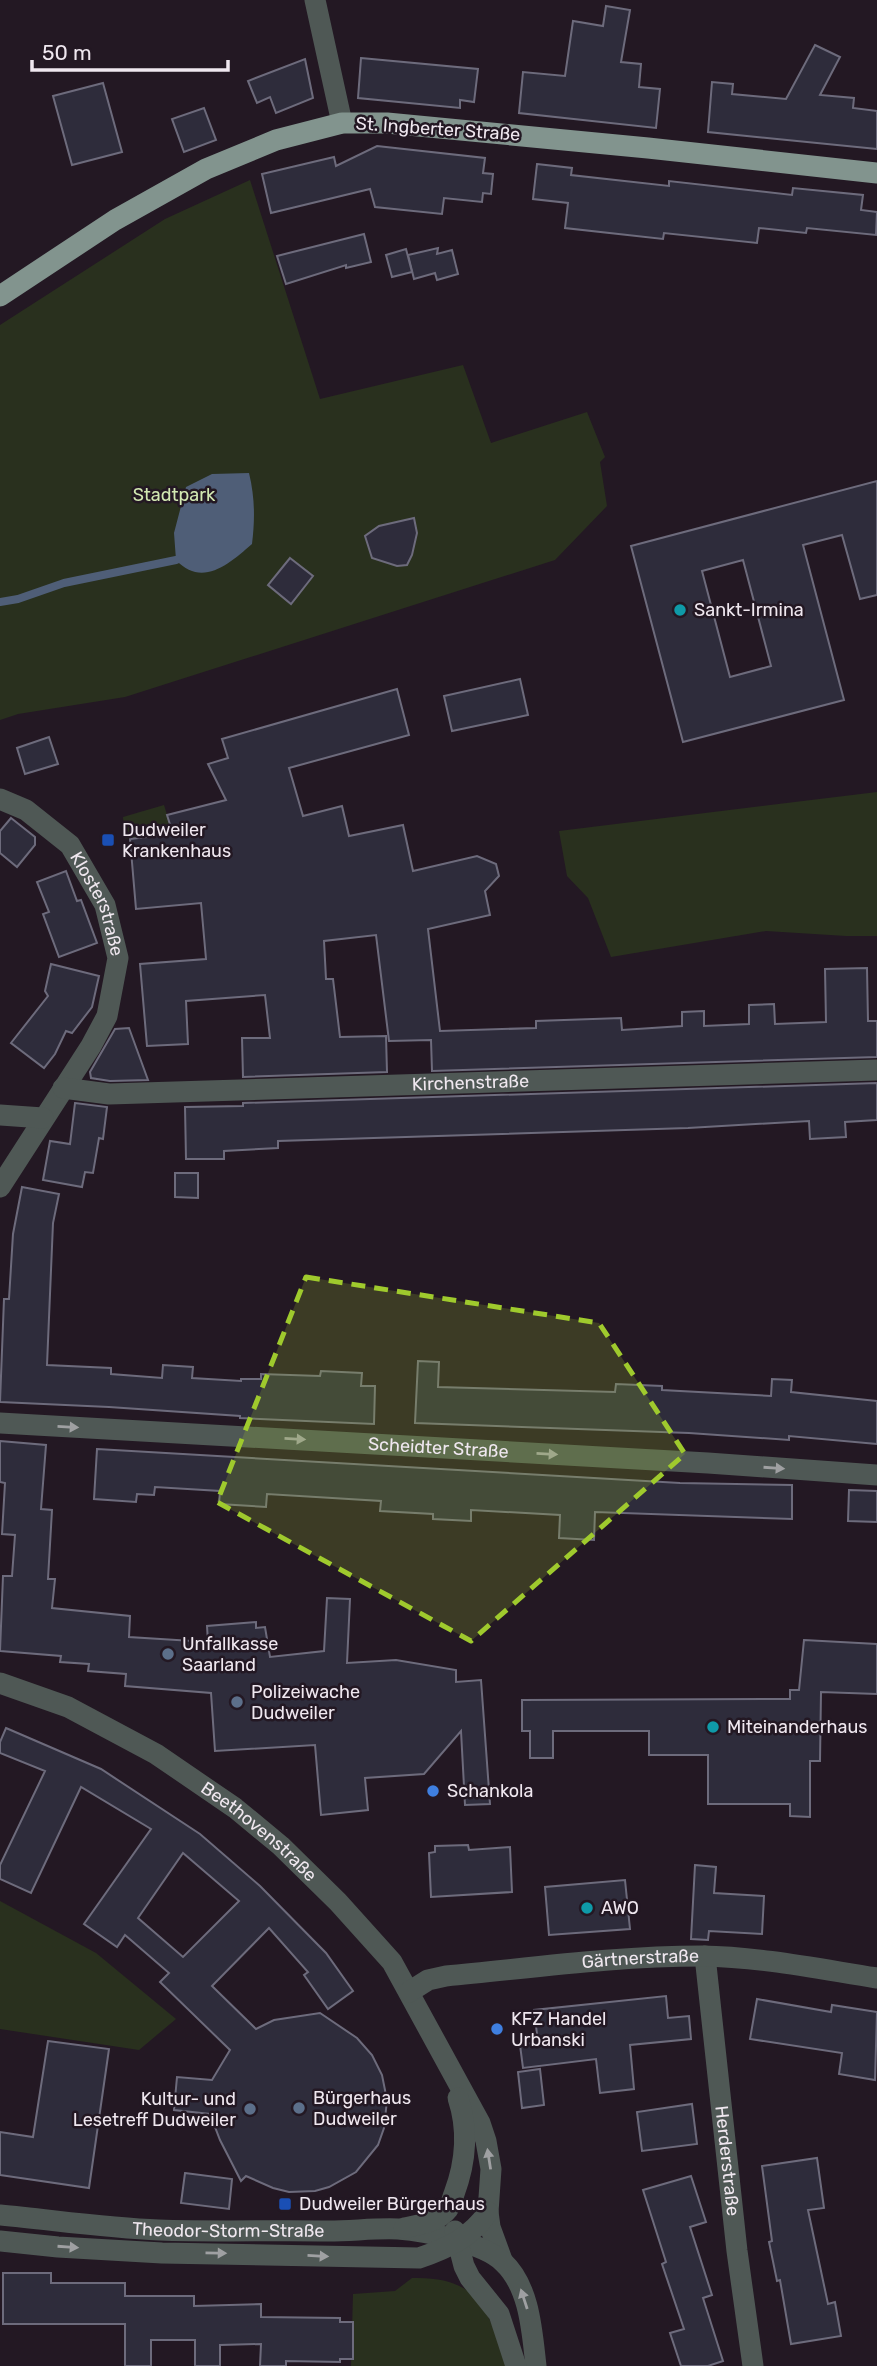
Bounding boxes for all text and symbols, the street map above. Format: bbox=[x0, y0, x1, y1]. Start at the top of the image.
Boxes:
scale bar bbox=[32, 28, 228, 72]
text: 50 m bbox=[42, 40, 92, 65]
street label: St. Ingberter Straße bbox=[355, 112, 521, 146]
park label: Stadtpark bbox=[133, 484, 216, 506]
place label: Sankt-Irmina bbox=[694, 599, 804, 621]
marker: Sankt-Irmina bbox=[672, 602, 688, 618]
place label: Dudweiler Krankenhaus bbox=[122, 819, 231, 862]
marker: Dudweiler Krankenhaus bbox=[100, 832, 116, 848]
street label: Klosterstraße bbox=[65, 848, 128, 958]
street label: Kirchenstraße bbox=[411, 1070, 529, 1096]
one-way arrow bbox=[57, 1421, 79, 1432]
street label: Scheidter Straße bbox=[367, 1433, 509, 1463]
one-way arrow bbox=[285, 1434, 307, 1445]
one-way arrow bbox=[536, 1448, 558, 1459]
one-way arrow bbox=[763, 1462, 785, 1473]
place label: Unfallkasse Saarland bbox=[182, 1633, 278, 1676]
marker: Unfallkasse Saarland bbox=[160, 1646, 176, 1662]
place label: Polizeiwache Dudweiler bbox=[251, 1681, 360, 1724]
marker: Polizeiwache Dudweiler bbox=[229, 1694, 245, 1710]
place label: Miteinanderhaus bbox=[727, 1716, 867, 1738]
marker: Miteinanderhaus bbox=[705, 1719, 721, 1735]
street label: Beethovenstraße bbox=[197, 1777, 321, 1886]
place label: Schankola bbox=[447, 1780, 533, 1802]
marker: Schankola bbox=[425, 1783, 441, 1799]
place label: AWO bbox=[601, 1897, 639, 1919]
marker: AWO bbox=[579, 1900, 595, 1916]
street label: Gärtnerstraße bbox=[581, 1945, 699, 1973]
place label: KFZ Handel Urbanski bbox=[511, 2008, 606, 2051]
marker: KFZ Handel Urbanski bbox=[489, 2021, 505, 2037]
place label: Bürgerhaus Dudweiler bbox=[313, 2087, 411, 2130]
place label: Kultur- und Lesetreff Dudweiler bbox=[73, 2088, 236, 2131]
marker: Bürgerhaus Dudweiler bbox=[291, 2100, 307, 2116]
marker: Kultur- und Lesetreff Dudweiler bbox=[242, 2101, 258, 2117]
street label: Herderstraße bbox=[710, 2105, 744, 2217]
one-way arrow bbox=[483, 2148, 494, 2170]
place label: Dudweiler Bürgerhaus bbox=[299, 2193, 485, 2215]
marker: Dudweiler Bürgerhaus bbox=[277, 2196, 293, 2212]
street label: Theodor-Storm-Straße bbox=[131, 2218, 325, 2242]
one-way arrow bbox=[57, 2242, 79, 2253]
one-way arrow bbox=[205, 2247, 227, 2259]
one-way arrow bbox=[307, 2250, 329, 2261]
one-way arrow bbox=[518, 2288, 529, 2309]

